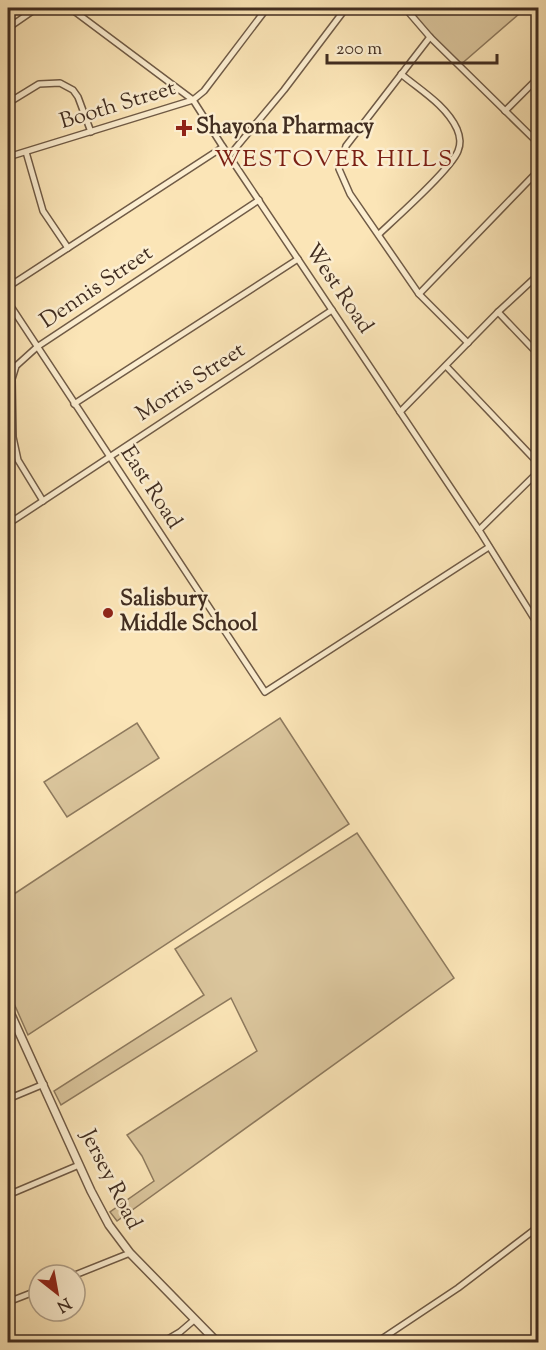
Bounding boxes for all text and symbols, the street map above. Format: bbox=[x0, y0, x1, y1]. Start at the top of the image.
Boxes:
scale bar bbox=[327, 27, 496, 65]
text: 200 m bbox=[336, 37, 382, 63]
street label: Booth Street bbox=[56, 73, 180, 139]
place label: Shayona Pharmacy bbox=[196, 112, 374, 144]
marker: Shayona Pharmacy bbox=[177, 121, 191, 135]
district label: WESTOVER HILLS bbox=[214, 143, 454, 177]
street label: West Road bbox=[296, 237, 380, 341]
street label: Dennis Street bbox=[34, 238, 160, 338]
street label: Morris Street bbox=[130, 335, 252, 430]
street label: East Road bbox=[111, 440, 189, 536]
place label: Salisbury Middle School bbox=[120, 584, 258, 641]
marker: Salisbury Middle School bbox=[101, 606, 115, 620]
street label: Jersey Road bbox=[71, 1123, 149, 1236]
north arrow bbox=[27, 1263, 87, 1323]
text: N bbox=[52, 1291, 75, 1317]

